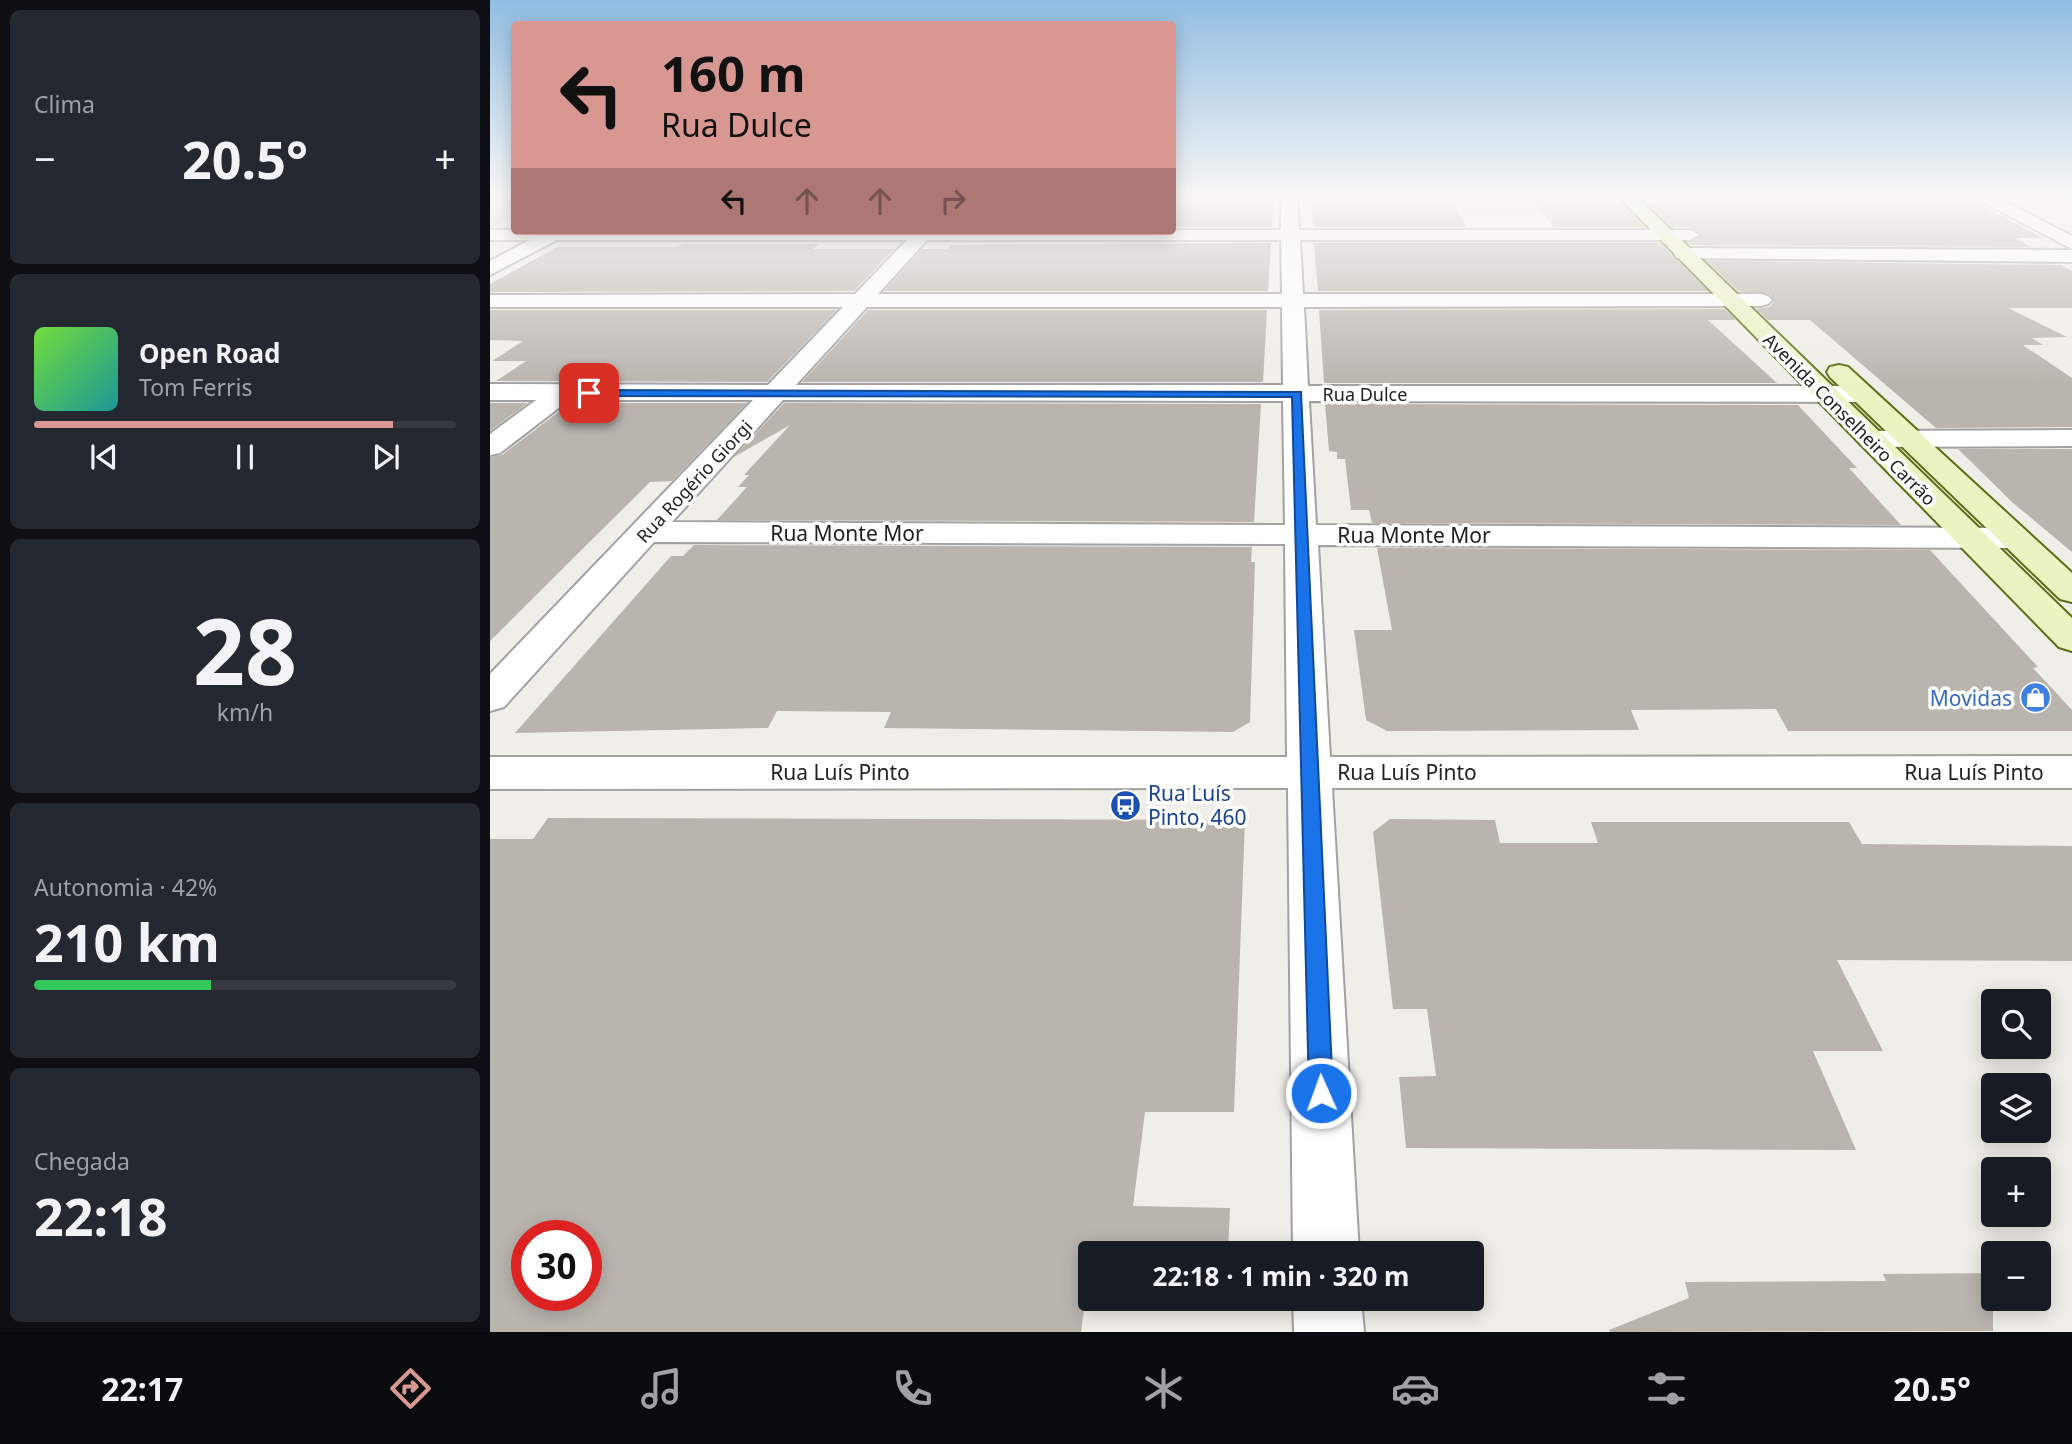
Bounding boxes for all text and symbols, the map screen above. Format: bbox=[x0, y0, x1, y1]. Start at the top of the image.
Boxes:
text: 160 m bbox=[661, 40, 806, 106]
icon: left bbox=[546, 49, 637, 140]
text: Clima bbox=[34, 88, 95, 120]
text: Rua Dulce bbox=[661, 103, 812, 146]
text: 20.5° bbox=[182, 123, 308, 194]
text: − bbox=[34, 132, 56, 184]
text: + bbox=[434, 132, 456, 184]
icon: left bbox=[715, 182, 753, 220]
icon: ahead bbox=[788, 182, 826, 220]
icon: ahead bbox=[861, 182, 899, 220]
icon: right bbox=[934, 182, 972, 220]
street label: Avenida Conselheiro Carrão bbox=[1759, 328, 1941, 510]
text: Open Road bbox=[139, 335, 281, 371]
pin bbox=[559, 363, 619, 423]
text: Tom Ferris bbox=[139, 371, 252, 403]
icon: arrive bbox=[570, 374, 608, 412]
street label: Rua Dulce bbox=[1323, 382, 1407, 406]
street label: Rua Rogério Giorgi bbox=[631, 414, 757, 548]
icon: previous bbox=[85, 438, 123, 476]
icon: pause bbox=[226, 438, 264, 476]
icon: next bbox=[367, 438, 405, 476]
street label: Rua Monte Mor bbox=[770, 519, 924, 547]
street label: Rua Monte Mor bbox=[1337, 521, 1491, 549]
text: 28 bbox=[193, 588, 297, 712]
shop icon: Movidas bbox=[2018, 681, 2052, 715]
place label: Movidas bbox=[1930, 684, 2012, 712]
text: km/h bbox=[217, 696, 273, 728]
street label: Rua Luís Pinto bbox=[770, 758, 910, 786]
street label: Rua Luís Pinto bbox=[1337, 758, 1477, 786]
street label: Rua Luís Pinto bbox=[1904, 758, 2044, 786]
place label: Rua Luís Pinto, 460 bbox=[1148, 779, 1247, 831]
bus stop icon: Rua Luís Pinto, 460 bbox=[1108, 788, 1142, 822]
text: Autonomia · 42% bbox=[34, 871, 217, 903]
text: 210 km bbox=[34, 906, 220, 977]
map controls bbox=[1981, 989, 2051, 1311]
button: search bbox=[1981, 989, 2051, 1059]
position arrow bbox=[1284, 1056, 1358, 1130]
button: layers bbox=[1981, 1073, 2051, 1143]
text: Chegada bbox=[34, 1145, 130, 1177]
button: + bbox=[1981, 1157, 2051, 1227]
text: 22:18 bbox=[34, 1180, 168, 1251]
speed limit sign: 30 bbox=[511, 1220, 602, 1311]
button: − bbox=[1981, 1241, 2051, 1311]
text: 22:18 · 1 min · 320 m bbox=[1153, 1258, 1409, 1294]
icon: directions bbox=[386, 1364, 435, 1413]
icon: music bbox=[637, 1364, 686, 1413]
icon: phone bbox=[888, 1364, 937, 1413]
icon: climate bbox=[1139, 1364, 1188, 1413]
icon: car bbox=[1391, 1364, 1440, 1413]
icon: filters bbox=[1642, 1364, 1691, 1413]
text: 22:17 bbox=[101, 1367, 183, 1410]
text: 20.5° bbox=[1893, 1367, 1971, 1410]

